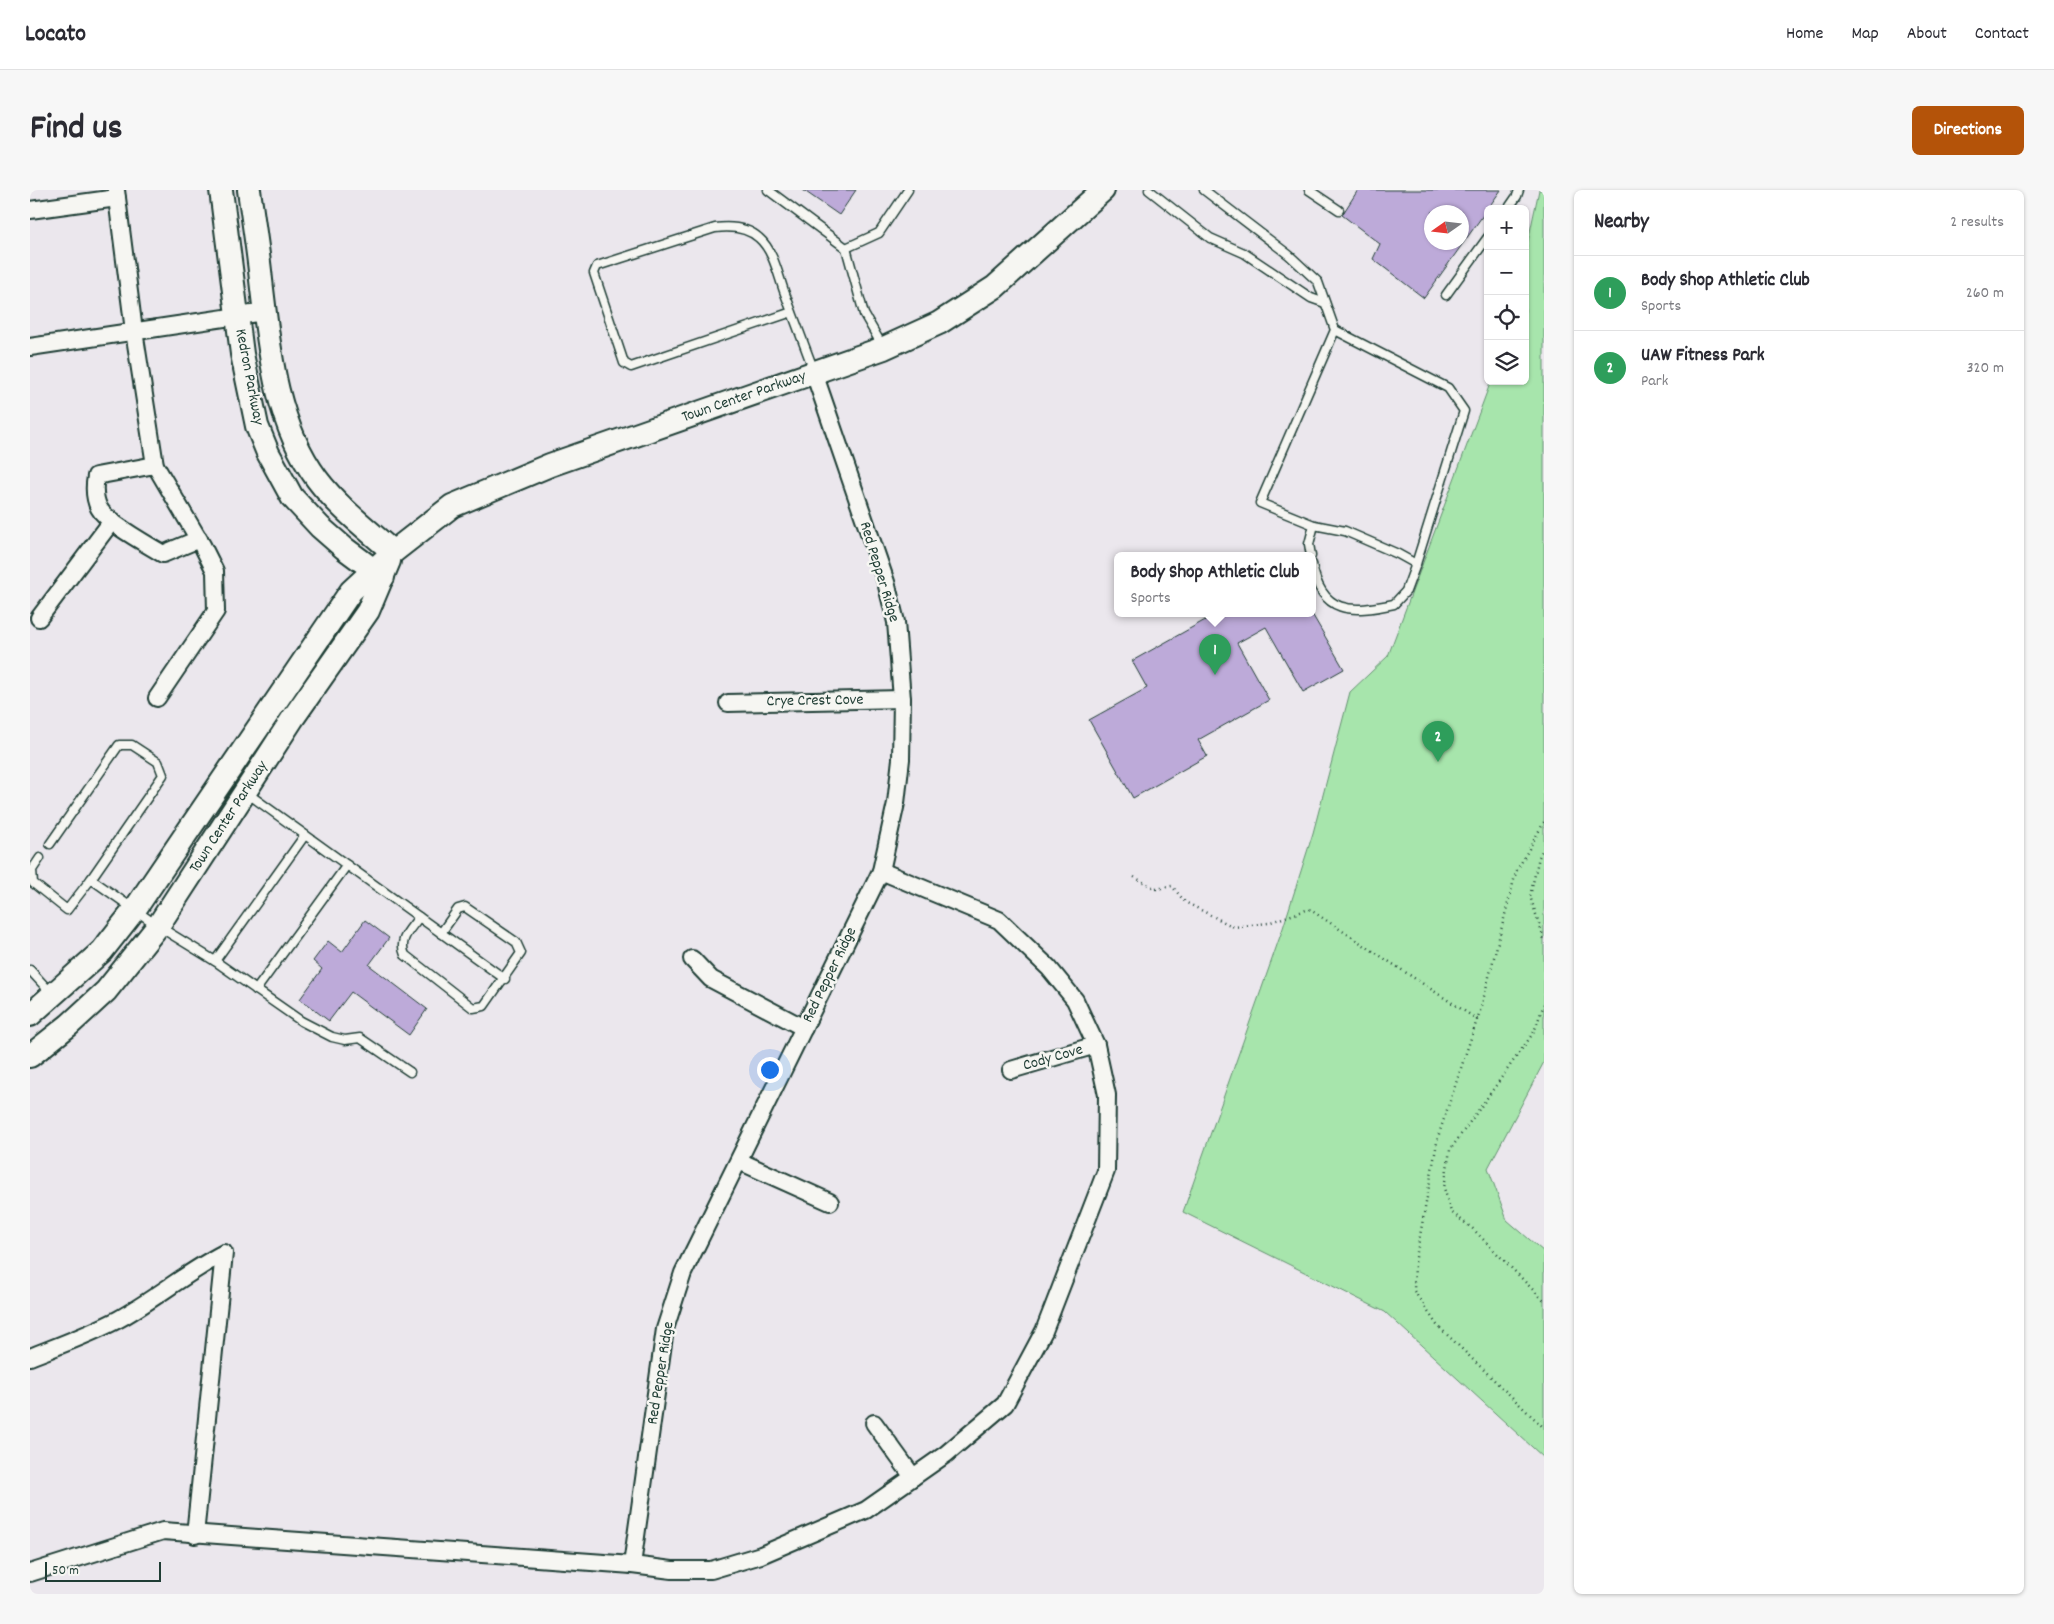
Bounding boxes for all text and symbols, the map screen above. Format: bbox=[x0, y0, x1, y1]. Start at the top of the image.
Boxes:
text: Locato bbox=[25, 18, 86, 52]
text: Home bbox=[1786, 22, 1823, 47]
text: Map bbox=[1851, 22, 1879, 47]
text: About bbox=[1907, 22, 1947, 47]
text: Contact bbox=[1975, 22, 2029, 47]
text: Find us bbox=[30, 105, 122, 155]
button: Directions bbox=[1912, 106, 2024, 155]
north arrow bbox=[1424, 205, 1469, 250]
map controls bbox=[1484, 205, 1529, 385]
button: + bbox=[1484, 205, 1529, 250]
text: Nearby bbox=[1594, 208, 1649, 238]
text: 2 results bbox=[1950, 211, 2004, 234]
button: − bbox=[1484, 250, 1529, 295]
text: Body Shop Athletic Club bbox=[1641, 268, 1810, 295]
text: 1 bbox=[1608, 282, 1612, 305]
text: 260 m bbox=[1966, 282, 2004, 305]
button: locate bbox=[1484, 295, 1529, 340]
text: Sports bbox=[1641, 295, 1681, 318]
street label: Kedron Parkway bbox=[228, 327, 270, 428]
button: layers bbox=[1484, 340, 1529, 385]
text: UAW Fitness Park bbox=[1641, 343, 1765, 370]
text: 2 bbox=[1607, 357, 1614, 380]
text: 320 m bbox=[1967, 357, 2004, 380]
street label: Town Center Parkway bbox=[679, 365, 810, 429]
text: Park bbox=[1641, 370, 1668, 393]
street label: Red Pepper Ridge bbox=[853, 519, 905, 625]
popup bbox=[1114, 552, 1316, 617]
text: Body Shop Athletic Club bbox=[1131, 560, 1299, 587]
text: Sports bbox=[1131, 587, 1171, 610]
pin: 1 bbox=[1199, 634, 1231, 675]
street label: Crye Crest Cove bbox=[766, 689, 864, 713]
pin: 2 bbox=[1422, 721, 1454, 762]
street label: Town Center Parkway bbox=[184, 756, 274, 878]
street label: Red Pepper Ridge bbox=[797, 923, 863, 1027]
street label: Cody Cove bbox=[1020, 1038, 1086, 1078]
your location bbox=[757, 1057, 783, 1083]
street label: Red Pepper Ridge bbox=[642, 1320, 680, 1426]
scale bar bbox=[45, 1559, 161, 1582]
text: 50 m bbox=[52, 1561, 79, 1581]

